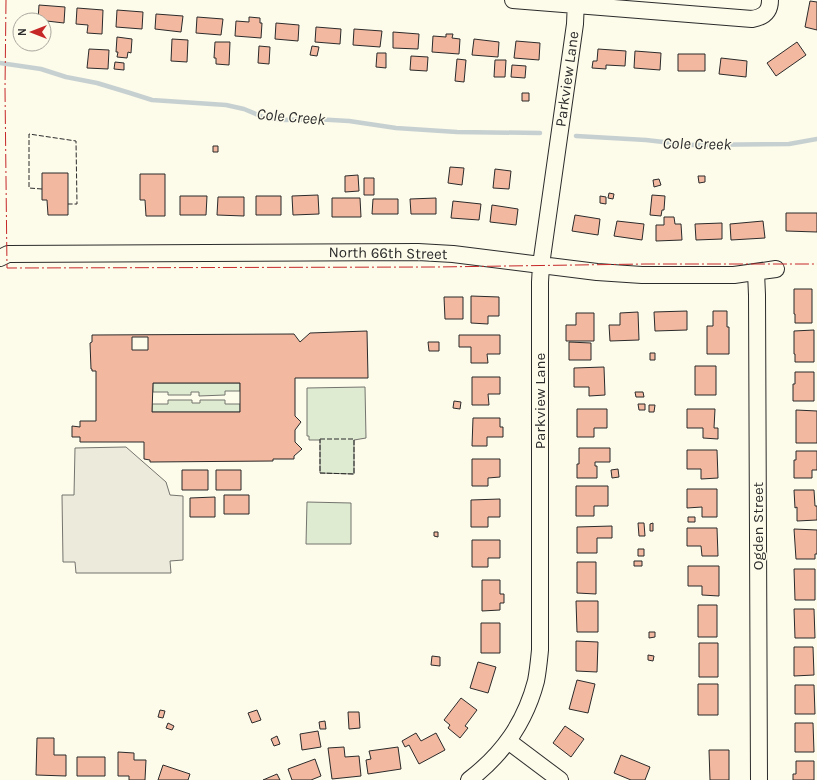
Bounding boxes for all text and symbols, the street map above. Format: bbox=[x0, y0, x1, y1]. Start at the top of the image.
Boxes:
north arrow bbox=[12, 12, 52, 52]
text: N bbox=[16, 28, 29, 36]
street label: Parkview Lane bbox=[551, 30, 583, 128]
water label: Cole Creek bbox=[256, 104, 327, 129]
water label: Cole Creek bbox=[662, 133, 732, 154]
street label: North 66th Street bbox=[328, 243, 448, 263]
street label: Parkview Lane bbox=[531, 353, 549, 449]
street label: Ogden Street bbox=[749, 481, 767, 570]

